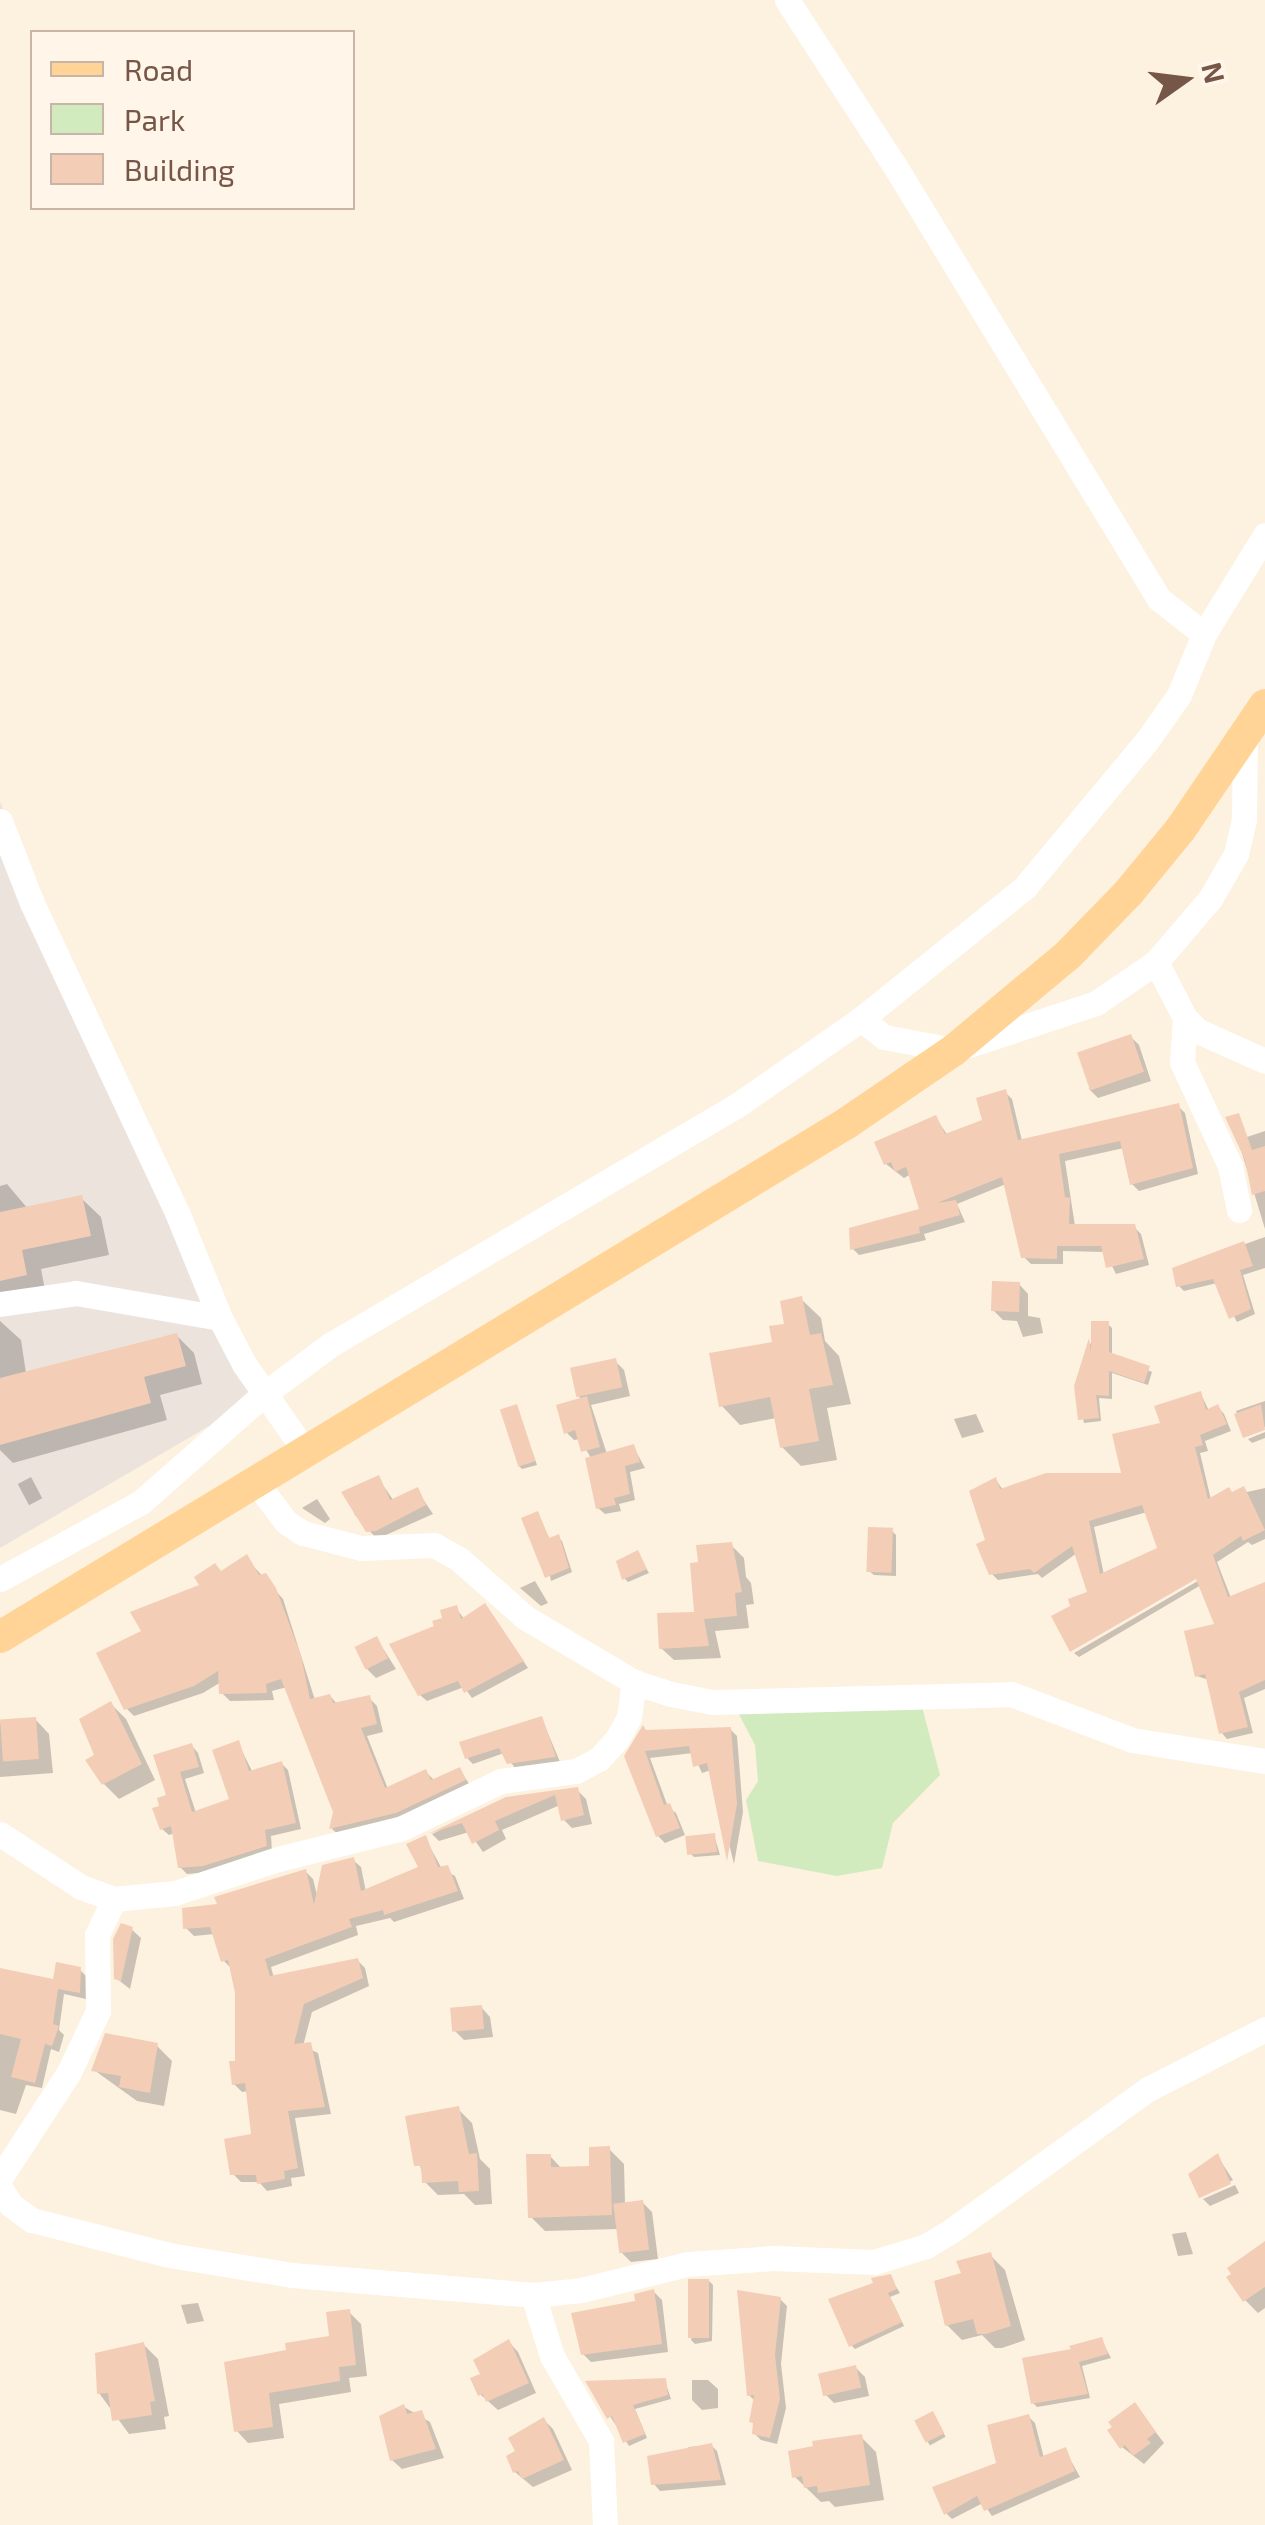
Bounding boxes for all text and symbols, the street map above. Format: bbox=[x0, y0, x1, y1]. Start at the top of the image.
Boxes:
legend bbox=[30, 30, 355, 210]
north arrow bbox=[1135, 30, 1235, 130]
text: Road bbox=[124, 51, 193, 87]
text: N bbox=[1195, 59, 1233, 87]
text: Park bbox=[124, 101, 185, 137]
text: Building bbox=[124, 151, 235, 187]

